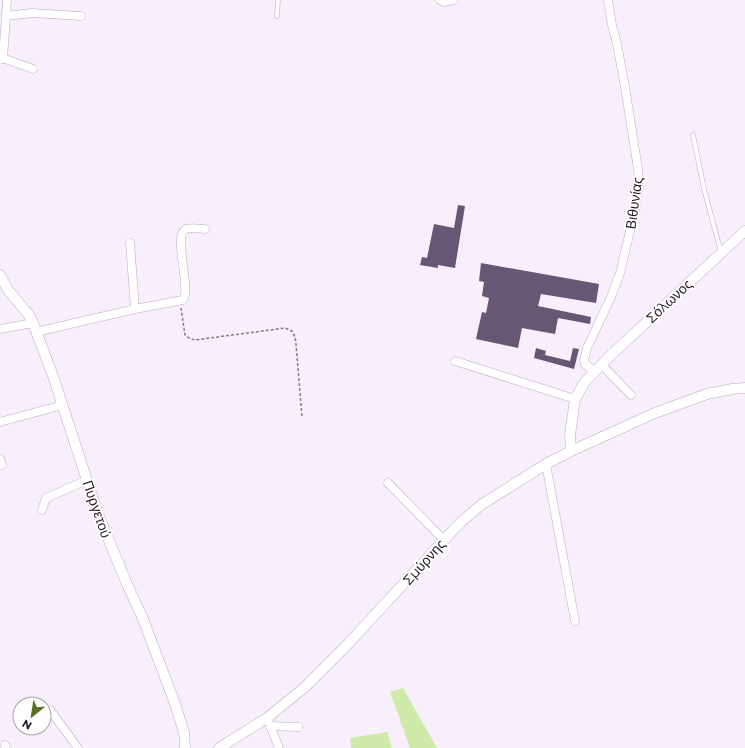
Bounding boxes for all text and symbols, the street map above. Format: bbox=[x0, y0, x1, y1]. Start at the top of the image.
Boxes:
street label: Βιθυνίας bbox=[621, 175, 647, 230]
street label: Σόλωνος bbox=[642, 275, 696, 327]
street label: Πυργετού bbox=[79, 478, 115, 540]
street label: Σμύρνης bbox=[399, 535, 449, 589]
north arrow bbox=[12, 696, 52, 736]
text: N bbox=[20, 716, 34, 733]

